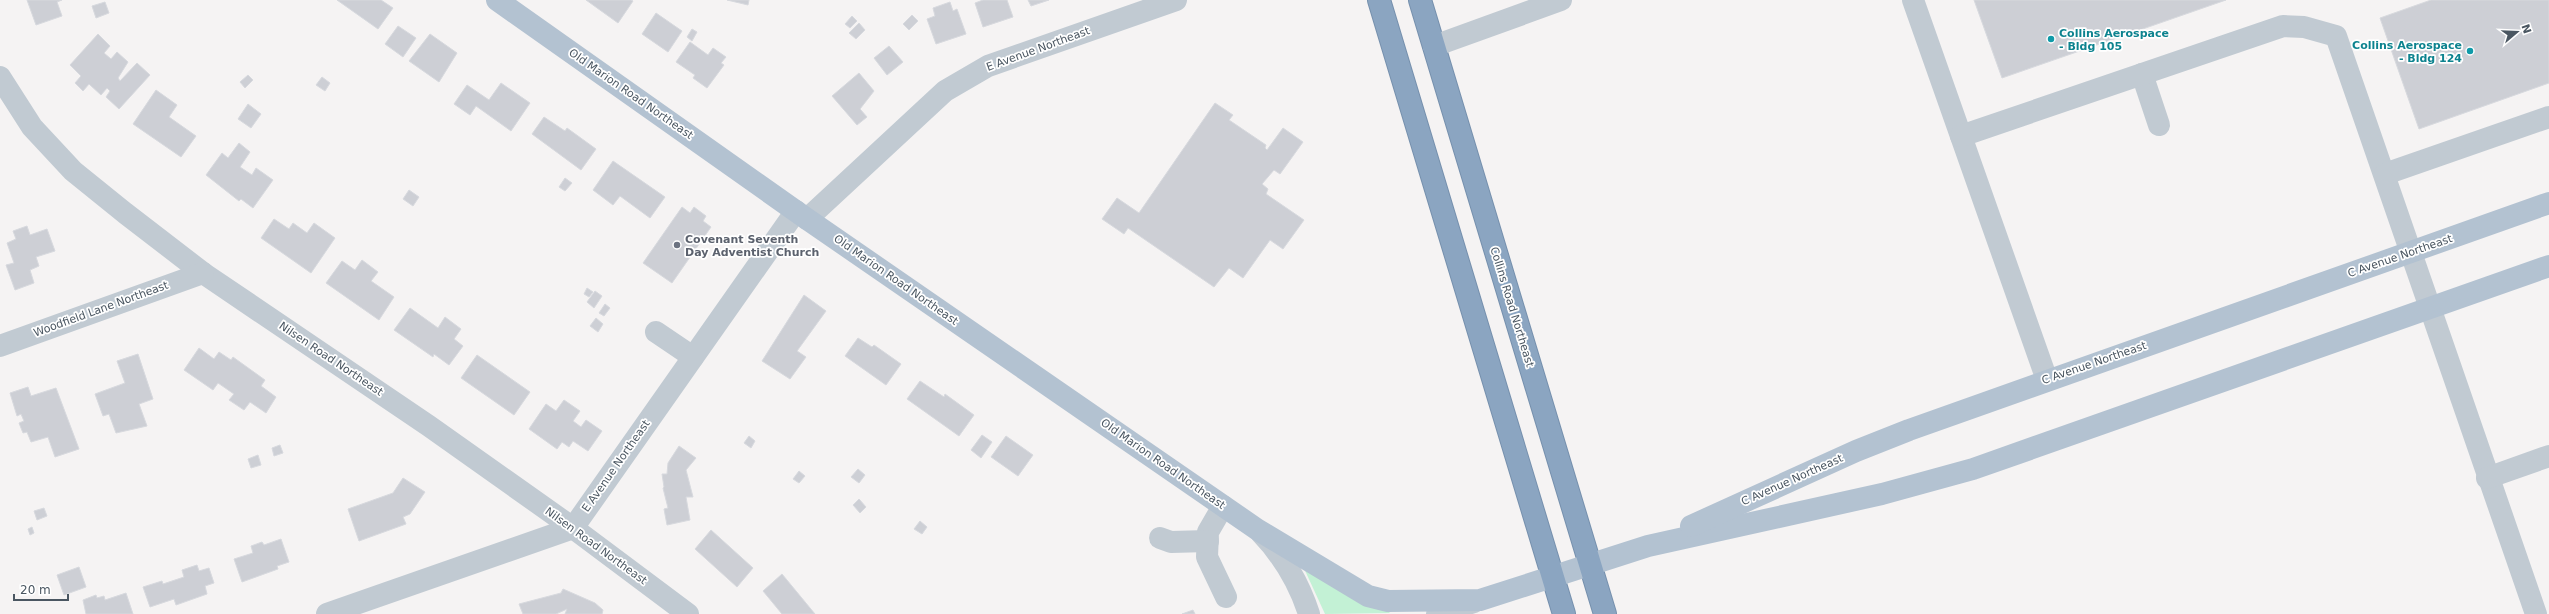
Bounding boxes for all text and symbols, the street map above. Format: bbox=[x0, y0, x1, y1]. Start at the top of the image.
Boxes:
north arrow bbox=[2497, 12, 2537, 52]
text: N bbox=[2518, 22, 2534, 35]
street label: E Avenue Northeast bbox=[984, 24, 1092, 74]
place label: Collins Aerospace - Bldg 105 bbox=[2059, 27, 2169, 53]
marker: Collins Aerospace - Bldg 105 bbox=[2046, 34, 2056, 44]
place label: Collins Aerospace - Bldg 124 bbox=[2352, 39, 2462, 65]
street label: Old Marion Road Northeast bbox=[566, 46, 696, 142]
marker: Collins Aerospace - Bldg 124 bbox=[2465, 46, 2475, 56]
street label: Old Marion Road Northeast bbox=[831, 232, 961, 328]
street label: C Avenue Northeast bbox=[2346, 232, 2455, 280]
place label: Covenant Seventh Day Adventist Church bbox=[685, 233, 819, 259]
marker: Covenant Seventh Day Adventist Church bbox=[672, 240, 682, 250]
street label: Collins Road Northeast bbox=[1487, 245, 1537, 369]
street label: Woodfield Lane Northeast bbox=[32, 278, 171, 339]
street label: Nilsen Road Northeast bbox=[276, 319, 386, 399]
street label: C Avenue Northeast bbox=[2040, 339, 2149, 387]
street label: Old Marion Road Northeast bbox=[1098, 416, 1228, 512]
street label: E Avenue Northeast bbox=[579, 417, 653, 514]
street label: C Avenue Northeast bbox=[1739, 451, 1845, 508]
street label: Nilsen Road Northeast bbox=[543, 505, 650, 588]
scale bar bbox=[14, 576, 68, 602]
text: 20 m bbox=[20, 583, 51, 597]

